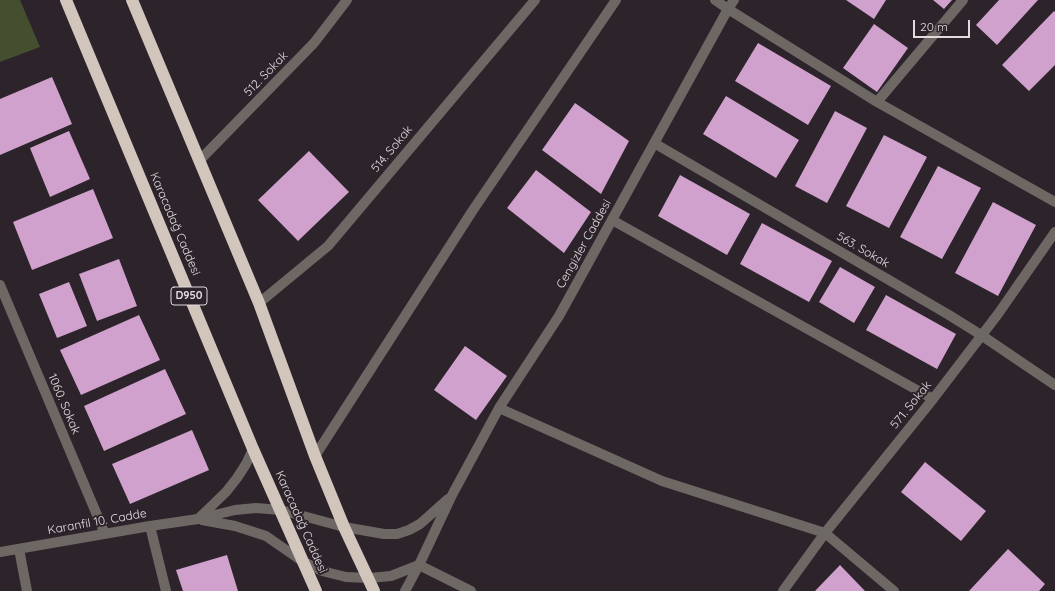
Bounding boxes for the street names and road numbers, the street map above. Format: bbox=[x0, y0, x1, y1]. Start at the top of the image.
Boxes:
street label: 512. Sokak bbox=[241, 48, 291, 100]
street label: 514. Sokak bbox=[368, 123, 416, 175]
street label: Karacadağ Caddesi bbox=[147, 170, 203, 278]
street label: Cengizler Caddesi bbox=[554, 197, 614, 291]
street label: 563. Sokak bbox=[834, 229, 892, 271]
road number: D950 bbox=[171, 287, 207, 305]
street label: 1060. Sokak bbox=[45, 371, 83, 437]
street label: 571. Sokak bbox=[887, 378, 935, 432]
street label: Karacadağ Caddesi bbox=[272, 469, 330, 575]
street label: Karanfil 10. Cadde bbox=[46, 506, 148, 538]

